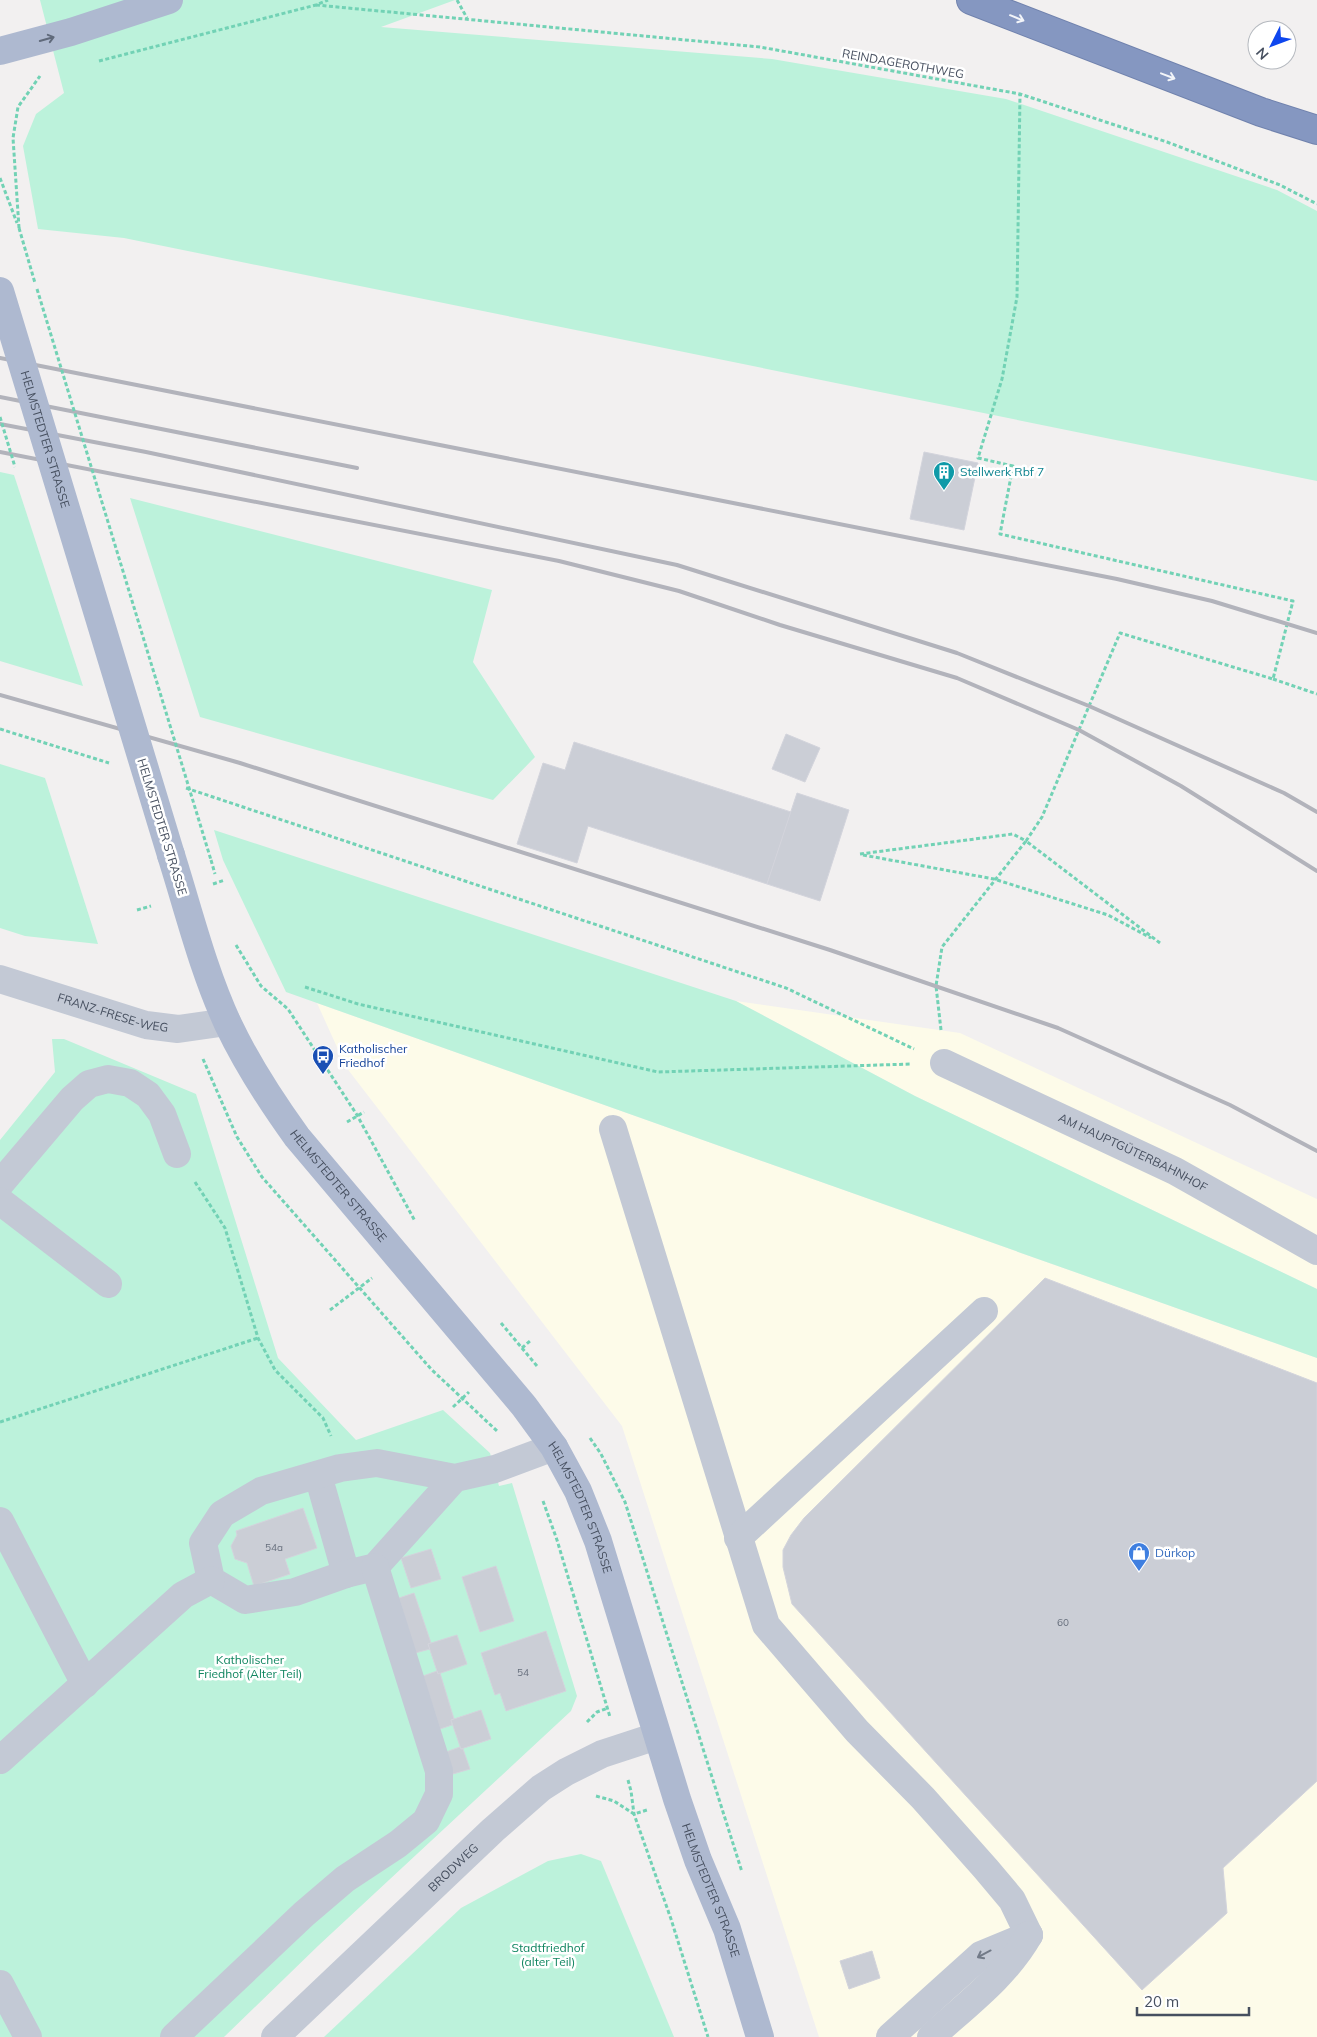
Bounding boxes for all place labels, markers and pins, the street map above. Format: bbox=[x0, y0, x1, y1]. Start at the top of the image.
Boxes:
building icon: Stellwerk Rbf 7 bbox=[932, 460, 956, 491]
place label: Stellwerk Rbf 7 bbox=[960, 464, 1044, 479]
place label: Katholischer Friedhof bbox=[339, 1041, 408, 1070]
bus stop icon: Katholischer Friedhof bbox=[311, 1044, 335, 1075]
shop icon: Dürkop bbox=[1127, 1541, 1151, 1572]
place label: Dürkop bbox=[1155, 1545, 1195, 1560]

